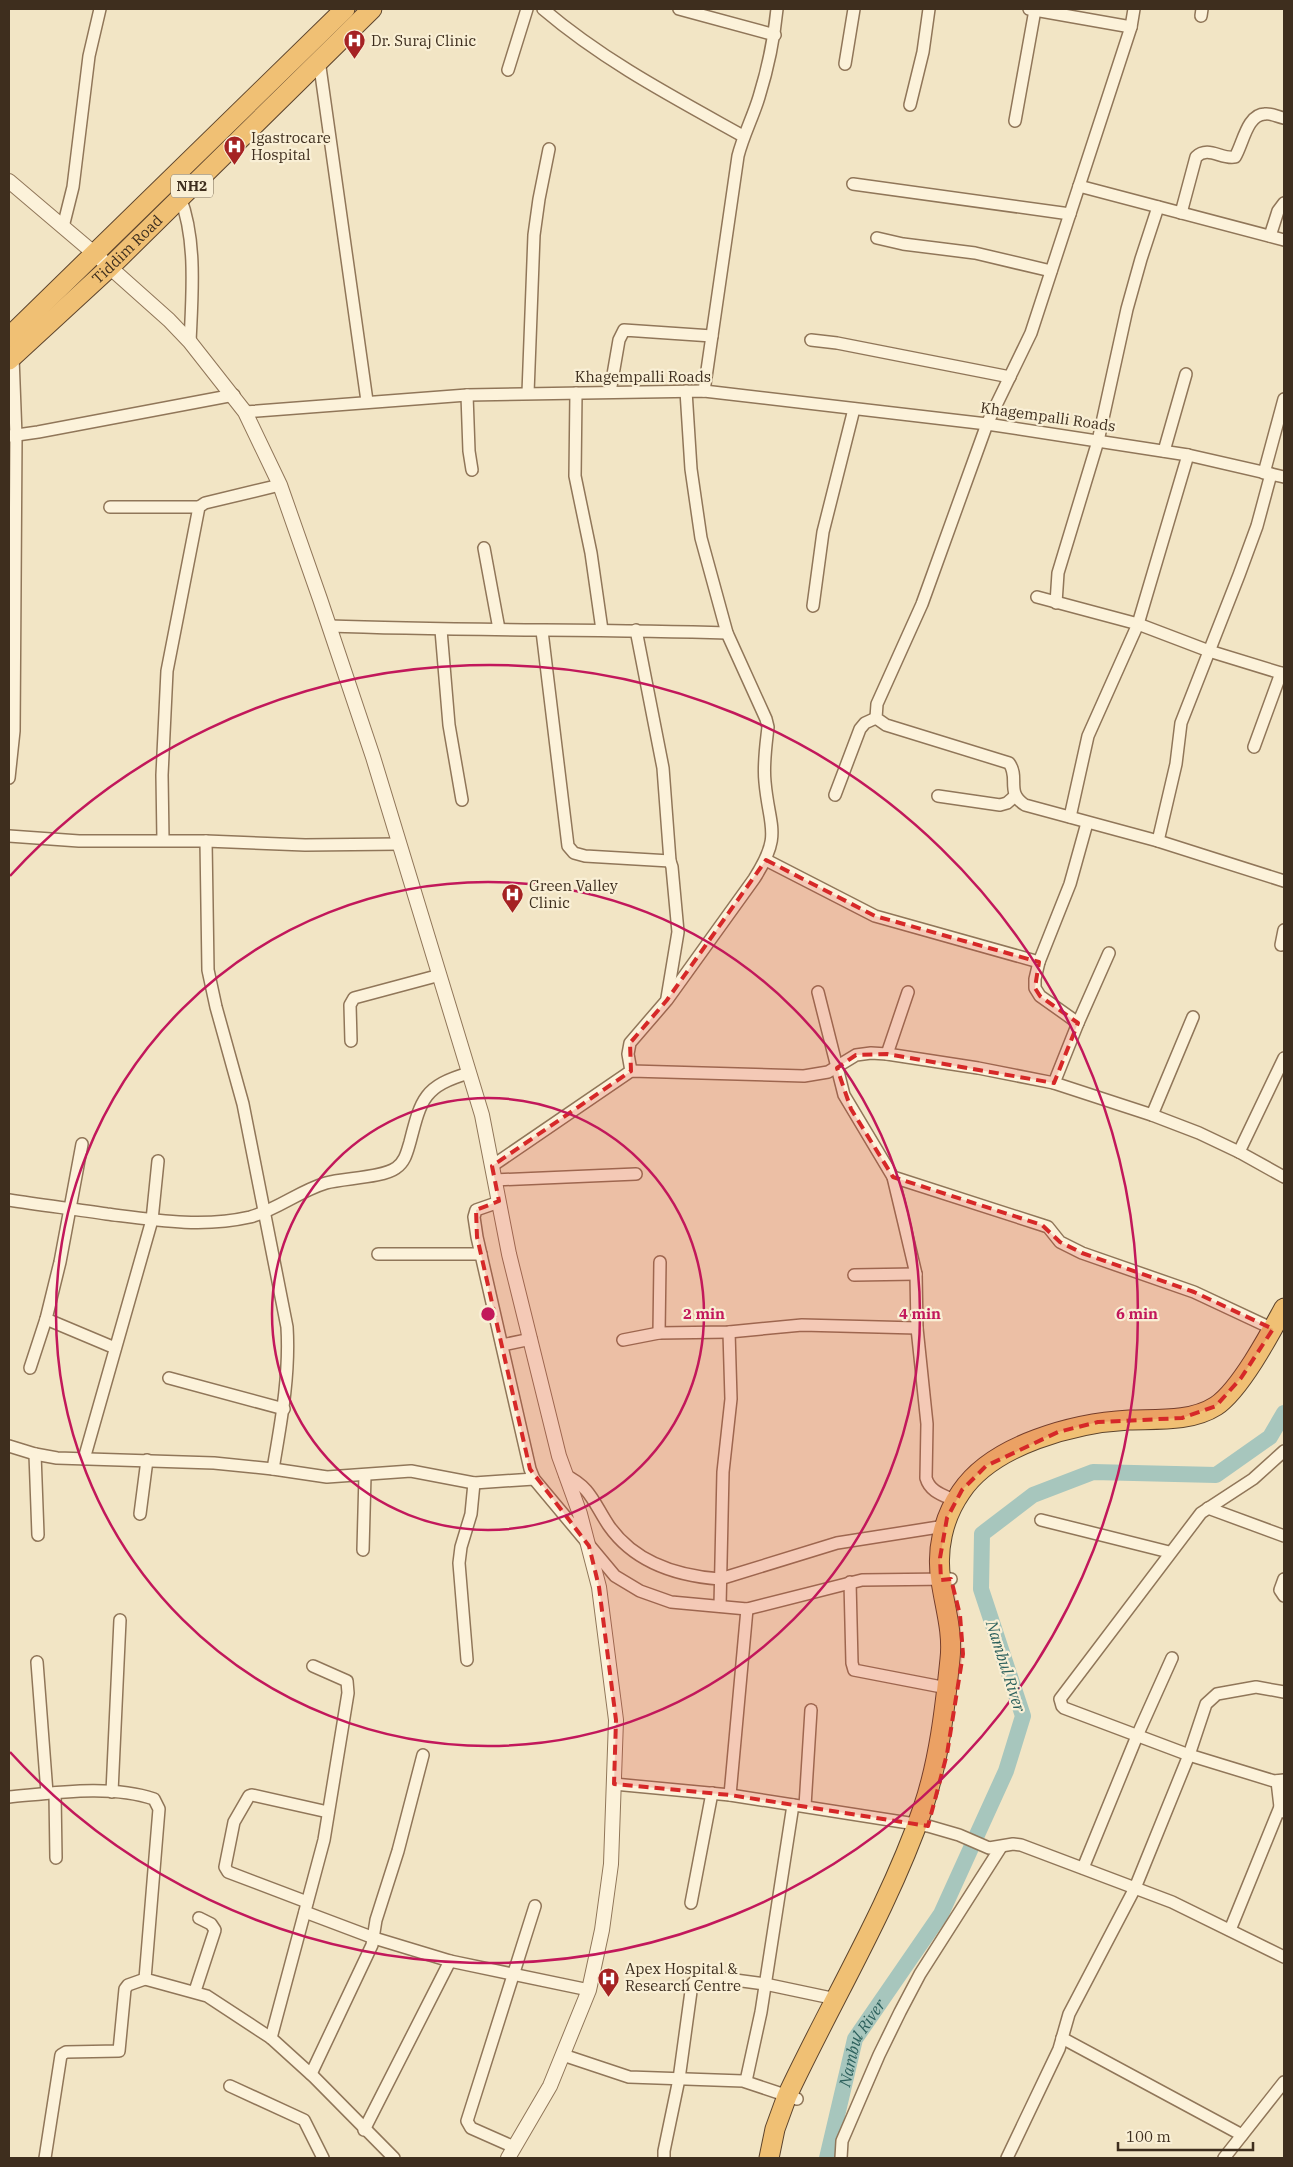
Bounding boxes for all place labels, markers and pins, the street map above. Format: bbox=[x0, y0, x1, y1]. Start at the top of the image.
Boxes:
hospital icon: Dr. Suraj Clinic bbox=[343, 29, 367, 60]
place label: Dr. Suraj Clinic bbox=[371, 31, 476, 50]
place label: Igastrocare Hospital bbox=[251, 128, 331, 164]
hospital icon: Igastrocare Hospital bbox=[223, 135, 247, 166]
place label: Green Valley Clinic bbox=[529, 876, 618, 912]
hospital icon: Green Valley Clinic bbox=[501, 883, 525, 914]
centre of rings bbox=[479, 1305, 497, 1323]
place label: Apex Hospital & Research Centre bbox=[625, 1959, 741, 1995]
hospital icon: Apex Hospital & Research Centre bbox=[597, 1966, 621, 1997]

